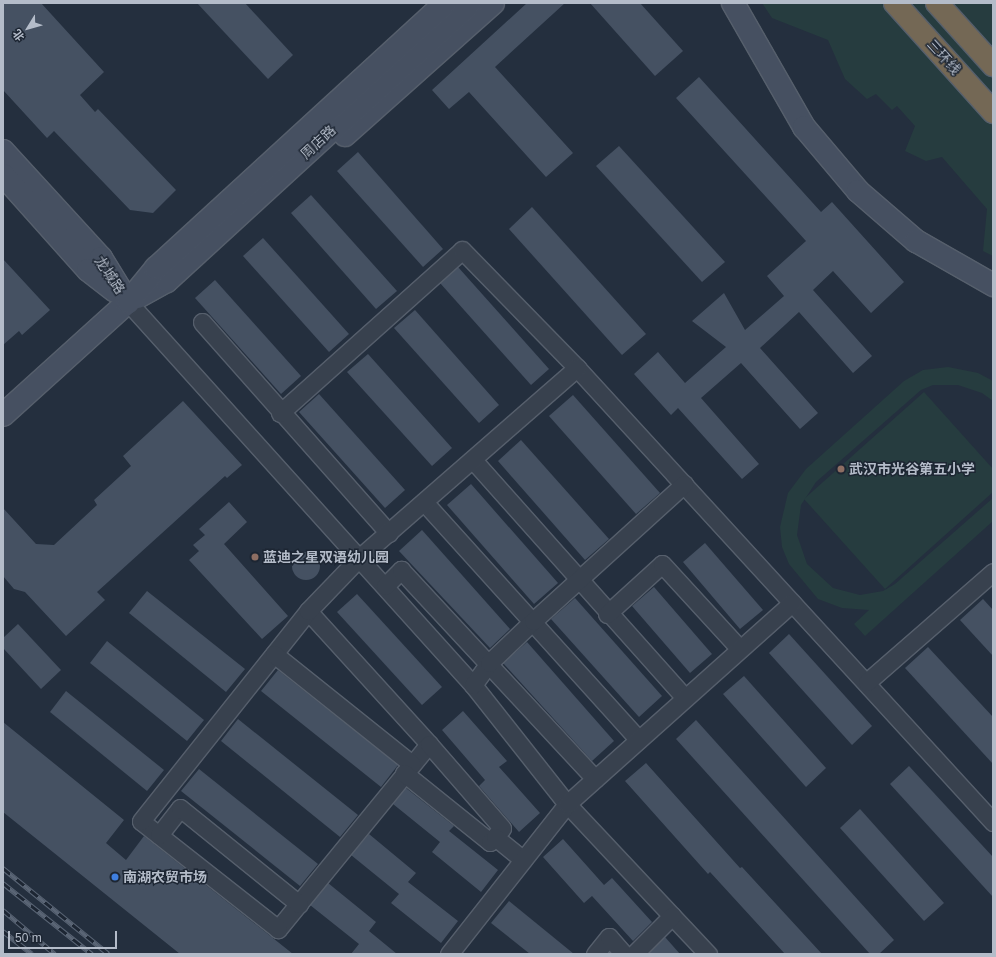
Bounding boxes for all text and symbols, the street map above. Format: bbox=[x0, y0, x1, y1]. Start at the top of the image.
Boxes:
north arrow bbox=[8, 8, 48, 48]
text: 北 bbox=[10, 27, 27, 43]
street label: 三环线 bbox=[924, 36, 964, 78]
street label: 周店路 bbox=[297, 122, 339, 162]
street label: 龙城路 bbox=[91, 253, 129, 297]
place label: 武汉市光谷第五小学 bbox=[849, 461, 975, 477]
marker: 武汉市光谷第五小学 bbox=[836, 464, 846, 474]
place label: 蓝迪之星双语幼儿园 bbox=[263, 549, 389, 565]
marker: 蓝迪之星双语幼儿园 bbox=[250, 552, 260, 562]
place label: 南湖农贸市场 bbox=[123, 869, 207, 885]
marker: 南湖农贸市场 bbox=[110, 872, 120, 882]
scale bar bbox=[10, 923, 119, 949]
text: 50 m bbox=[15, 931, 42, 945]

